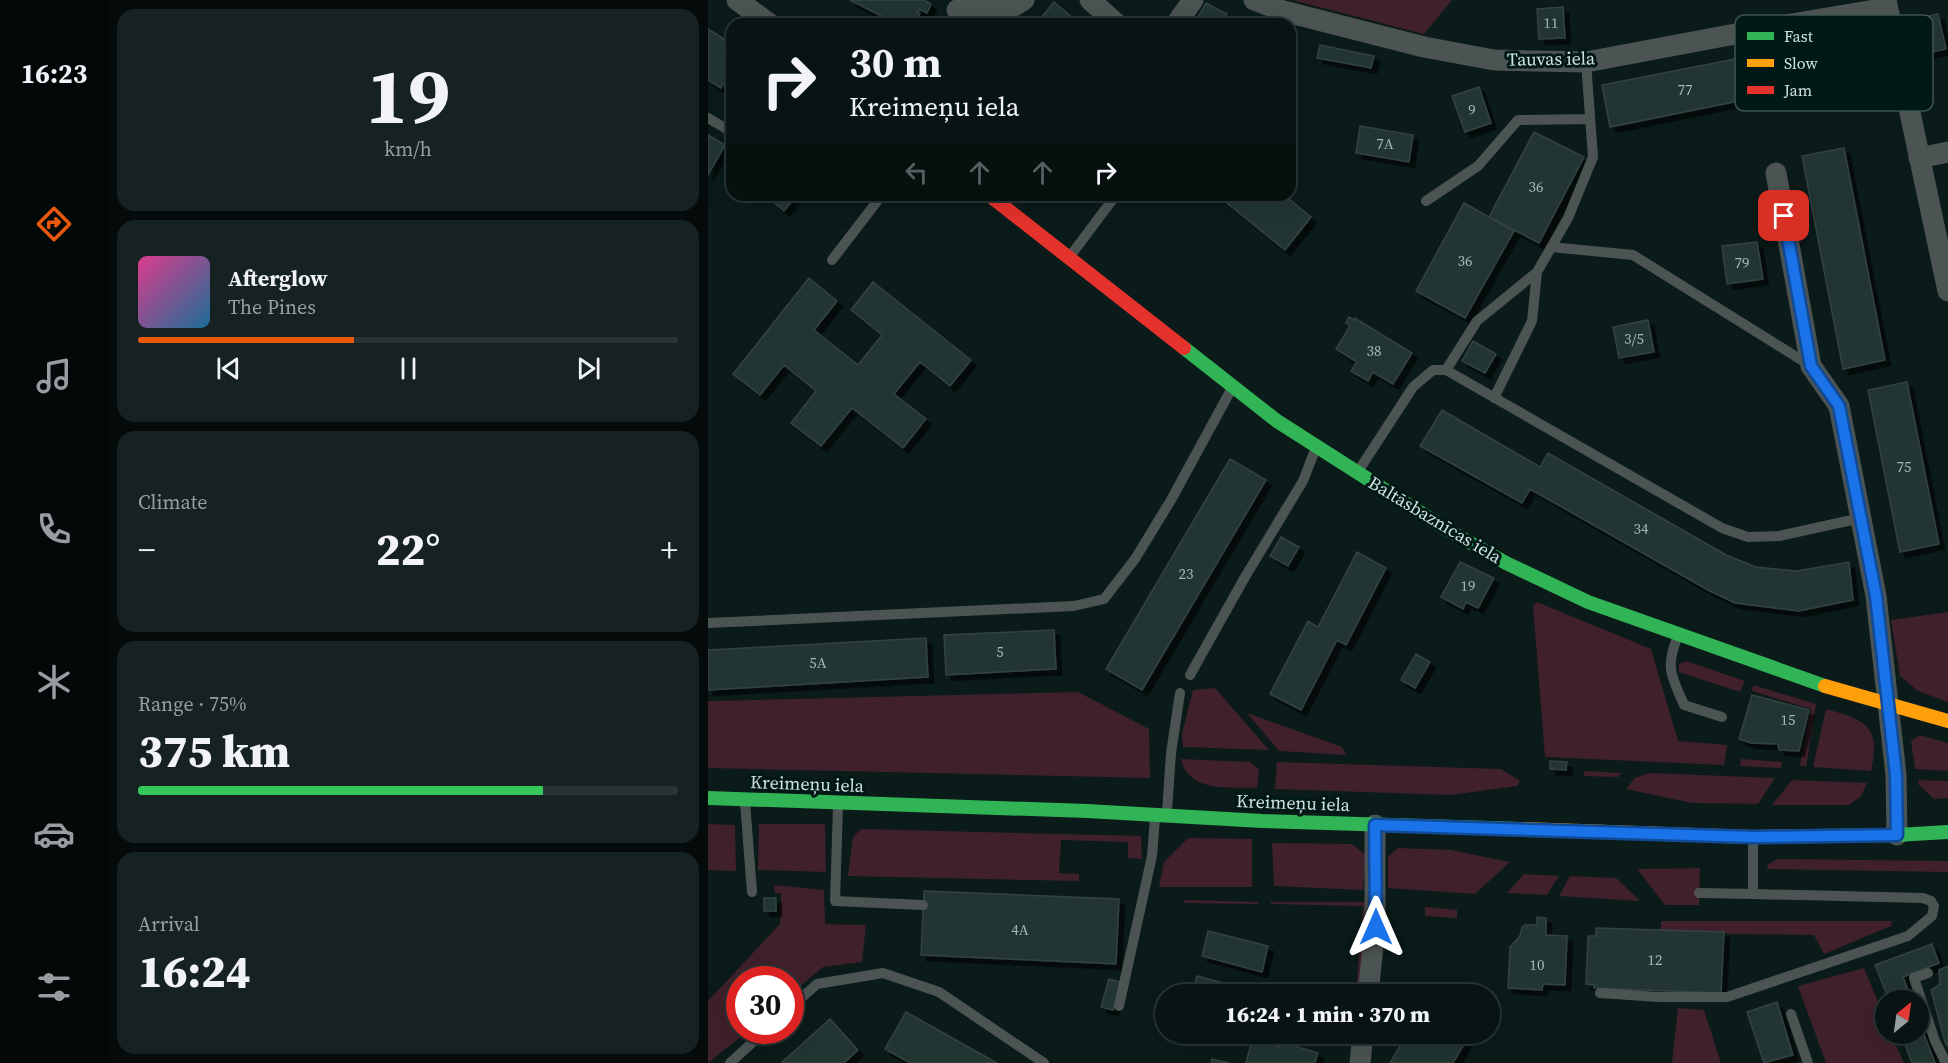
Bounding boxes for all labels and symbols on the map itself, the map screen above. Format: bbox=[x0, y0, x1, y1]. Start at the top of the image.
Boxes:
house number: 11 bbox=[1543, 12, 1559, 33]
legend bbox=[1735, 15, 1933, 111]
text: Fast bbox=[1784, 25, 1814, 47]
street label: Tauvas iela bbox=[1507, 45, 1596, 72]
text: Slow bbox=[1784, 52, 1819, 74]
house number: 77 bbox=[1677, 79, 1693, 100]
text: Jam bbox=[1783, 79, 1812, 101]
house number: 9 bbox=[1468, 99, 1476, 120]
house number: 7A bbox=[1376, 133, 1394, 154]
house number: 36 bbox=[1528, 176, 1544, 197]
pin bbox=[1758, 190, 1809, 241]
house number: 36 bbox=[1457, 250, 1473, 271]
house number: 79 bbox=[1734, 252, 1750, 273]
house number: 3/5 bbox=[1624, 328, 1644, 349]
house number: 38 bbox=[1366, 340, 1382, 361]
house number: 75 bbox=[1896, 456, 1912, 477]
street label: Baltāsbaznīcas iela bbox=[1364, 470, 1507, 570]
house number: 34 bbox=[1633, 518, 1649, 539]
house number: 23 bbox=[1178, 563, 1194, 584]
house number: 19 bbox=[1460, 575, 1476, 596]
house number: 5 bbox=[996, 641, 1004, 662]
house number: 5A bbox=[809, 652, 827, 673]
house number: 15 bbox=[1780, 709, 1796, 730]
street label: Kreimeņu iela bbox=[750, 769, 865, 798]
street label: Kreimeņu iela bbox=[1236, 788, 1351, 817]
position arrow bbox=[1344, 895, 1408, 959]
house number: 4A bbox=[1011, 919, 1029, 940]
house number: 12 bbox=[1647, 949, 1663, 970]
house number: 10 bbox=[1529, 954, 1545, 975]
speed limit sign: 30 bbox=[726, 966, 804, 1044]
north arrow bbox=[1875, 990, 1929, 1044]

